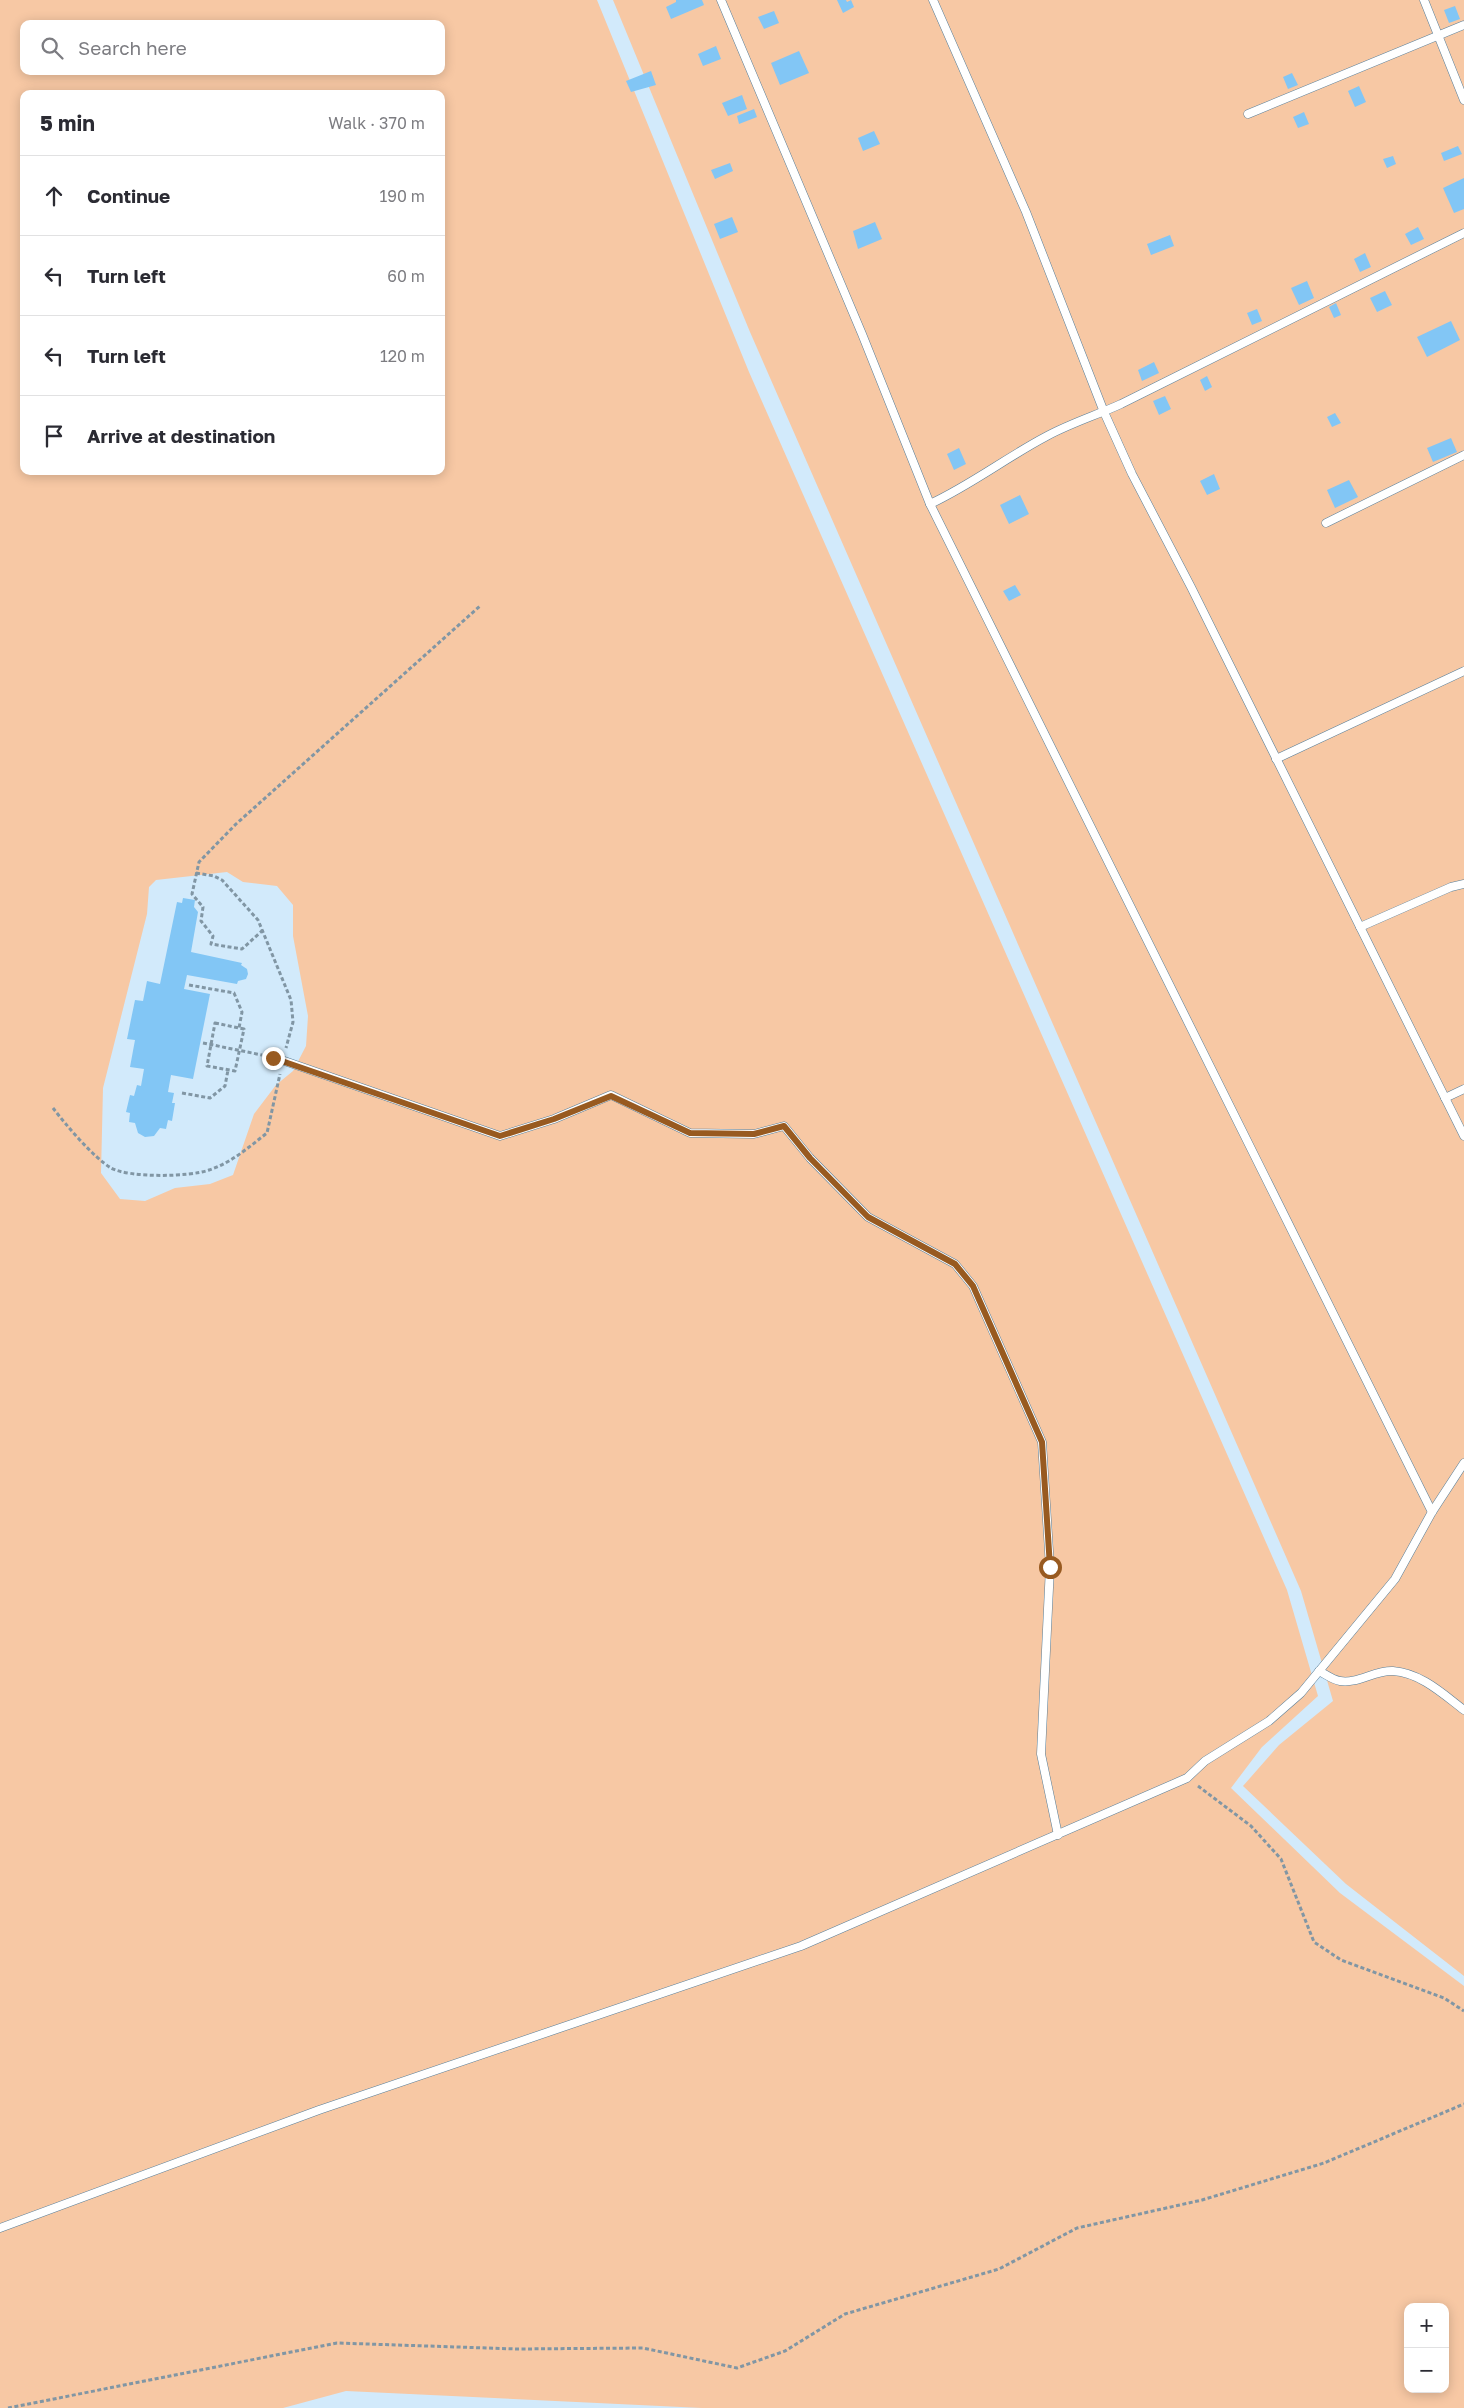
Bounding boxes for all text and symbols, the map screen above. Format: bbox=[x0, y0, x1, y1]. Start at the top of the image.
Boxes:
search box bbox=[20, 20, 445, 75]
icon: search bbox=[38, 34, 66, 62]
text: Search here bbox=[78, 36, 187, 59]
text: 5 min bbox=[40, 110, 95, 136]
text: Walk · 370 m bbox=[328, 113, 425, 133]
icon: ahead bbox=[40, 182, 68, 210]
text: Continue bbox=[87, 184, 170, 207]
text: 190 m bbox=[379, 186, 425, 206]
icon: left bbox=[40, 262, 68, 290]
text: Turn left bbox=[87, 264, 166, 287]
text: 60 m bbox=[387, 266, 425, 286]
icon: left bbox=[40, 342, 68, 370]
text: Turn left bbox=[87, 344, 166, 367]
text: 120 m bbox=[380, 346, 425, 366]
icon: arrive bbox=[40, 422, 68, 450]
text: Arrive at destination bbox=[87, 424, 275, 447]
route end bbox=[262, 1047, 285, 1070]
route start bbox=[1039, 1556, 1062, 1579]
map controls bbox=[1404, 2303, 1449, 2393]
button: + bbox=[1404, 2303, 1449, 2348]
button: − bbox=[1404, 2348, 1449, 2393]

